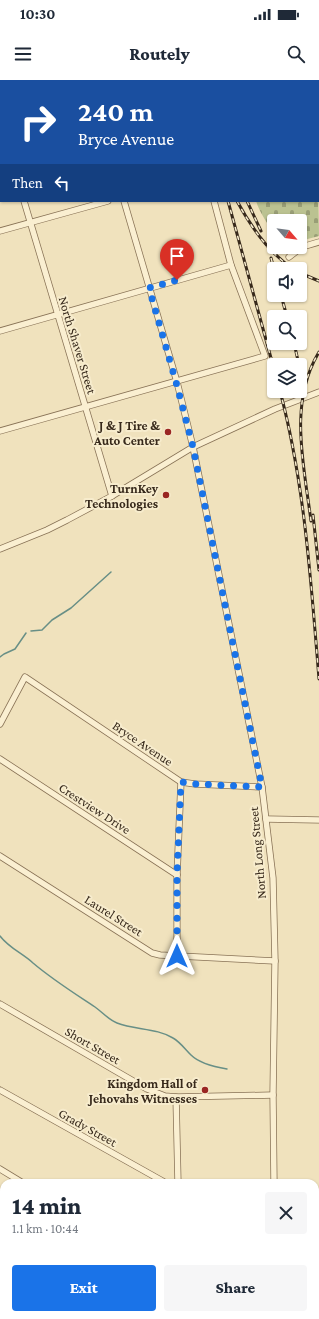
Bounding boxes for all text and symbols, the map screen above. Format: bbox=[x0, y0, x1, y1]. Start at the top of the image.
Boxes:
text: 10:30 bbox=[20, 6, 55, 22]
icon: menu bbox=[12, 43, 34, 65]
icon: search bbox=[285, 43, 307, 65]
text: Routely bbox=[129, 44, 190, 64]
icon: right bbox=[12, 96, 64, 148]
text: 240 m bbox=[78, 96, 153, 127]
text: Bryce Avenue bbox=[78, 129, 174, 149]
icon: left bbox=[51, 172, 73, 194]
text: Then bbox=[12, 175, 43, 191]
north arrow bbox=[267, 214, 307, 254]
map controls bbox=[267, 214, 307, 398]
pin bbox=[160, 239, 194, 280]
icon: arrive bbox=[166, 245, 188, 267]
button: sound bbox=[267, 262, 307, 302]
street label: North Shaver Street bbox=[56, 294, 100, 396]
button: search bbox=[267, 310, 307, 350]
button: layers bbox=[267, 358, 307, 398]
place label: J & J Tire & Auto Center bbox=[93, 418, 161, 448]
marker: J & J Tire & Auto Center bbox=[163, 427, 173, 437]
place label: TurnKey Technologies bbox=[85, 481, 159, 511]
marker: TurnKey Technologies bbox=[161, 490, 171, 500]
street label: Bryce Avenue bbox=[110, 718, 176, 769]
street label: Crestview Drive bbox=[56, 780, 134, 837]
street label: North Long Street bbox=[246, 806, 269, 900]
street label: Laurel Street bbox=[82, 892, 146, 940]
position arrow bbox=[156, 935, 198, 977]
street label: Short Street bbox=[62, 1024, 124, 1068]
place label: Kingdom Hall of Jehovahs Witnesses bbox=[87, 1076, 198, 1106]
marker: Kingdom Hall of Jehovahs Witnesses bbox=[200, 1085, 210, 1095]
street label: Grady Street bbox=[56, 1105, 120, 1150]
text: 14 min bbox=[12, 1192, 81, 1219]
button: close bbox=[265, 1192, 307, 1234]
text: 1.1 km · 10:44 bbox=[12, 1221, 79, 1236]
button: Exit bbox=[12, 1265, 156, 1311]
button: Share bbox=[164, 1265, 307, 1311]

